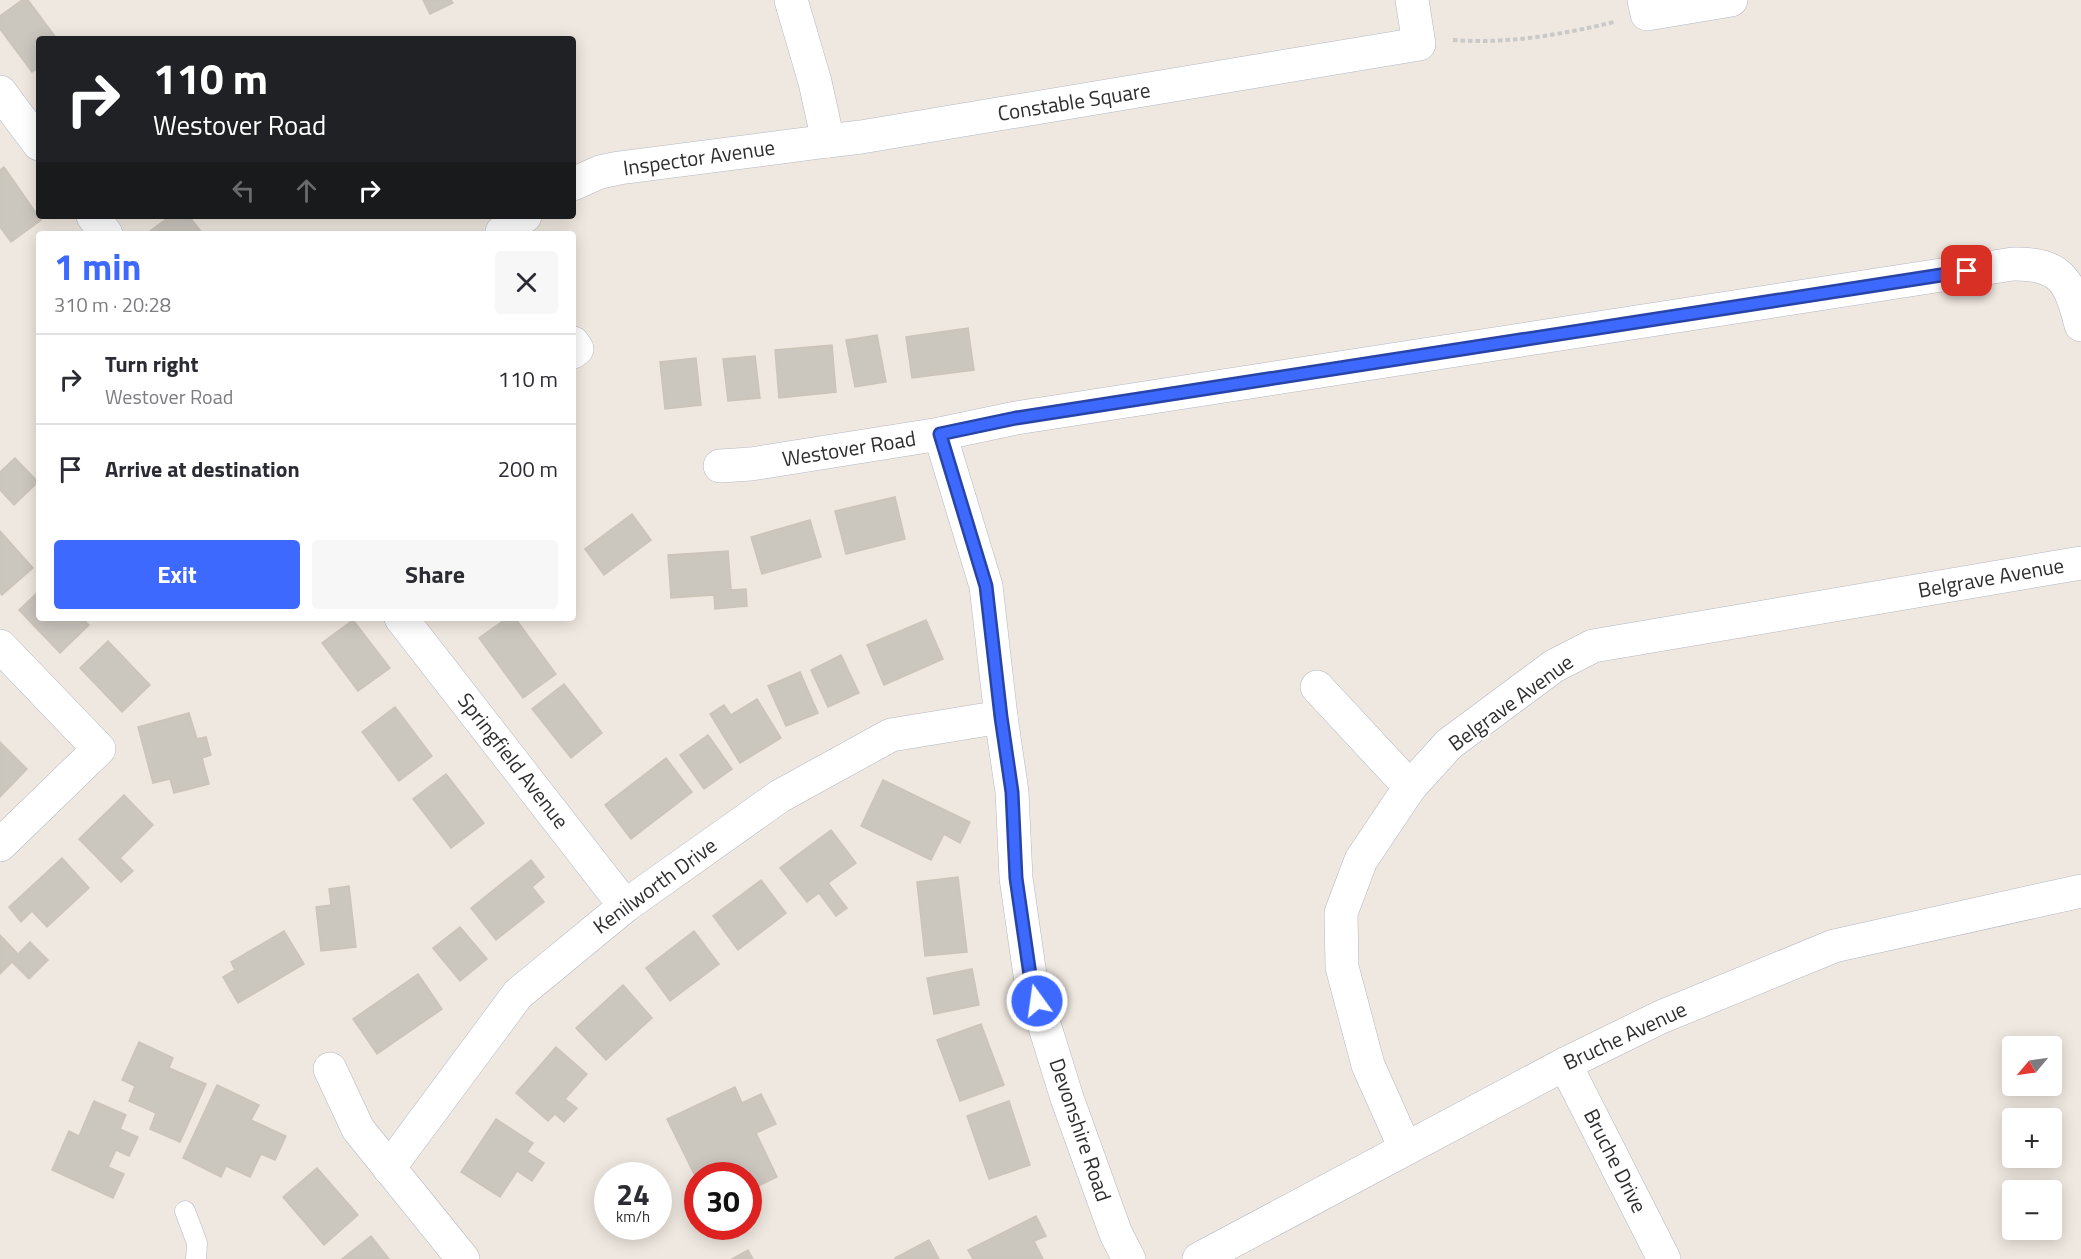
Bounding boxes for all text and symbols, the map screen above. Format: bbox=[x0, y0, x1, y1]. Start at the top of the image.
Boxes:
text: 110 m bbox=[153, 46, 268, 110]
icon: right bbox=[54, 60, 132, 138]
street label: Constable Square bbox=[995, 73, 1152, 129]
text: Westover Road bbox=[153, 104, 326, 145]
street label: Inspector Avenue bbox=[621, 131, 777, 184]
icon: left bbox=[227, 174, 260, 207]
icon: ahead bbox=[290, 174, 323, 207]
icon: right bbox=[353, 174, 386, 207]
text: 1 min bbox=[54, 239, 141, 294]
pin bbox=[1941, 245, 1992, 296]
button: close bbox=[495, 251, 558, 314]
icon: arrive bbox=[1950, 254, 1983, 287]
text: 310 m · 20:28 bbox=[54, 289, 171, 320]
text: Turn right bbox=[105, 347, 199, 381]
text: 110 m bbox=[498, 362, 558, 396]
icon: right bbox=[54, 363, 87, 396]
text: Westover Road bbox=[105, 381, 233, 412]
street label: Westover Road bbox=[780, 422, 918, 474]
text: Arrive at destination bbox=[105, 452, 300, 486]
text: 200 m bbox=[498, 452, 558, 486]
icon: arrive bbox=[54, 453, 87, 486]
button: Exit bbox=[54, 540, 300, 609]
button: Share bbox=[312, 540, 558, 609]
street label: Belgrave Avenue bbox=[1915, 548, 2066, 606]
street label: Belgrave Avenue bbox=[1441, 646, 1580, 759]
street label: Springfield Avenue bbox=[450, 686, 577, 835]
street label: Kenilworth Drive bbox=[586, 829, 723, 941]
position arrow bbox=[1005, 969, 1069, 1033]
street label: Bruche Avenue bbox=[1558, 993, 1691, 1078]
north arrow bbox=[2002, 1036, 2062, 1096]
map controls bbox=[2002, 1036, 2062, 1240]
street label: Devonshire Road bbox=[1041, 1054, 1120, 1206]
street label: Bruche Drive bbox=[1576, 1103, 1656, 1218]
button: + bbox=[2002, 1108, 2062, 1168]
speed limit sign: 30 bbox=[684, 1162, 762, 1240]
text: 24 bbox=[616, 1171, 650, 1217]
button: − bbox=[2002, 1180, 2062, 1240]
text: km/h bbox=[616, 1205, 650, 1228]

